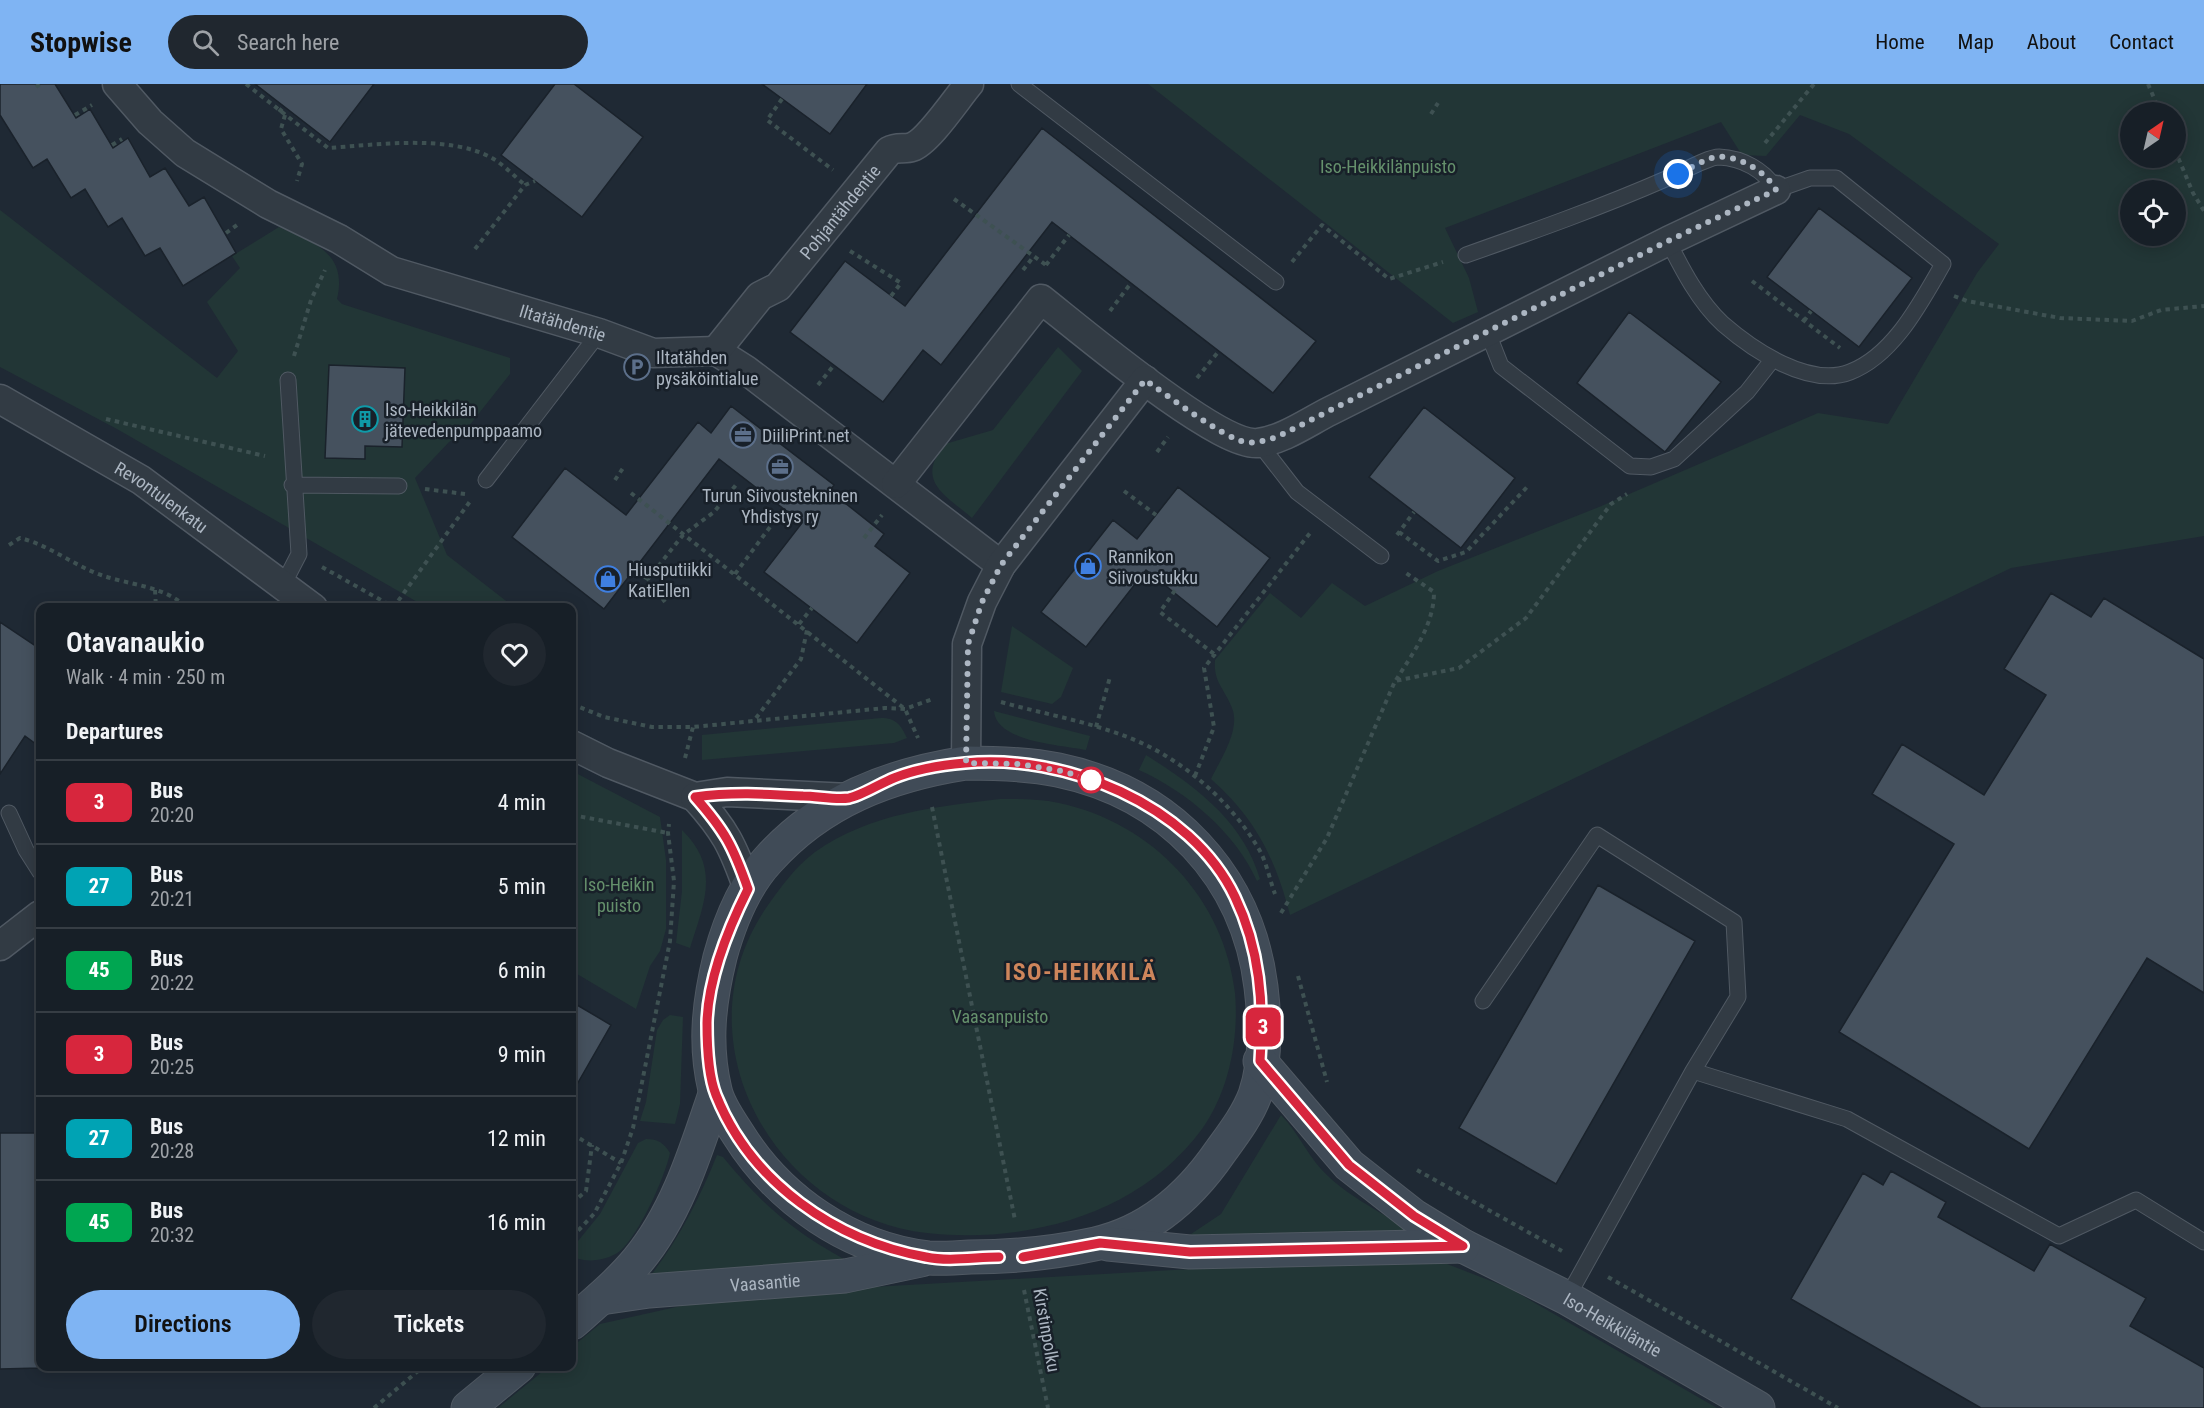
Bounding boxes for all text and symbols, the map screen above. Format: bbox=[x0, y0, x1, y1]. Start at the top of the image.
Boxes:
search box bbox=[168, 15, 588, 69]
text: Stopwise bbox=[30, 26, 132, 59]
icon: search bbox=[189, 26, 222, 59]
text: Search here bbox=[237, 30, 339, 55]
text: Home bbox=[1875, 30, 1925, 54]
text: Map bbox=[1958, 30, 1994, 54]
text: About bbox=[2027, 30, 2076, 54]
text: Contact bbox=[2109, 30, 2174, 54]
north arrow bbox=[2120, 102, 2186, 168]
map controls bbox=[2120, 102, 2186, 246]
park label: Iso-Heikkilänpuisto bbox=[1320, 156, 1456, 177]
your location bbox=[1663, 159, 1693, 189]
street label: Pohjantähdentie bbox=[795, 160, 884, 263]
button: locate bbox=[2120, 180, 2186, 246]
street label: Iltatähdentie bbox=[517, 299, 609, 345]
place label: Iltatähden pysäköintialue bbox=[656, 347, 758, 389]
parking icon: Iltatähden pysäköintialue bbox=[622, 352, 652, 382]
place label: Iso-Heikkilän jätevedenpumppaamo bbox=[384, 399, 542, 441]
building icon: Iso-Heikkilän jätevedenpumppaamo bbox=[350, 404, 380, 434]
office icon: DiiliPrint.net bbox=[728, 420, 758, 450]
place label: DiiliPrint.net bbox=[762, 425, 850, 446]
office icon: Turun Siivoustekninen Yhdistys ry bbox=[765, 452, 795, 482]
street label: Revontulenkatu bbox=[111, 457, 212, 537]
place label: Turun Siivoustekninen Yhdistys ry bbox=[702, 485, 858, 527]
place label: Rannikon Siivoustukku bbox=[1108, 546, 1198, 588]
shop icon: Rannikon Siivoustukku bbox=[1073, 551, 1103, 581]
place label: Hiusputiikki KatiEllen bbox=[628, 559, 712, 601]
shop icon: Hiusputiikki KatiEllen bbox=[593, 564, 623, 594]
button: heart bbox=[483, 623, 546, 686]
text: Otavanaukio bbox=[66, 626, 205, 659]
text: Walk · 4 min · 250 m bbox=[66, 665, 225, 689]
text: Departures bbox=[66, 719, 163, 744]
unlabelled marker bbox=[1078, 767, 1104, 793]
text: Bus bbox=[150, 778, 183, 803]
text: 3 bbox=[94, 790, 104, 814]
text: 4 min bbox=[498, 790, 546, 815]
text: 20:20 bbox=[150, 803, 194, 827]
text: Bus bbox=[150, 862, 183, 887]
text: 27 bbox=[88, 874, 110, 898]
text: 5 min bbox=[498, 874, 546, 899]
park label: Iso-Heikin puisto bbox=[584, 874, 654, 916]
text: 20:21 bbox=[150, 887, 194, 911]
text: Bus bbox=[150, 946, 183, 971]
text: 45 bbox=[88, 958, 110, 982]
text: 6 min bbox=[498, 958, 546, 983]
district label: ISO-HEIKKILÄ bbox=[1005, 958, 1157, 986]
text: 20:22 bbox=[150, 971, 194, 995]
park label: Vaasanpuisto bbox=[952, 1006, 1048, 1027]
line badge: 3 bbox=[1244, 1008, 1282, 1046]
text: 3 bbox=[1258, 1015, 1268, 1039]
text: Bus bbox=[150, 1030, 183, 1055]
text: 3 bbox=[94, 1042, 104, 1066]
text: 9 min bbox=[498, 1042, 546, 1067]
text: 20:25 bbox=[150, 1055, 194, 1079]
text: Bus bbox=[150, 1114, 183, 1139]
text: 27 bbox=[88, 1126, 110, 1150]
text: 12 min bbox=[487, 1126, 546, 1151]
text: 20:28 bbox=[150, 1139, 194, 1163]
text: Bus bbox=[150, 1198, 183, 1223]
text: 45 bbox=[88, 1210, 110, 1234]
text: 16 min bbox=[487, 1210, 546, 1235]
text: 20:32 bbox=[150, 1223, 194, 1247]
street label: Vaasantie bbox=[729, 1269, 801, 1295]
street label: Kirstinpolku bbox=[1029, 1286, 1065, 1374]
street label: Iso-Heikkiläntie bbox=[1560, 1288, 1666, 1361]
button: Directions bbox=[66, 1290, 300, 1359]
button: Tickets bbox=[312, 1290, 546, 1359]

